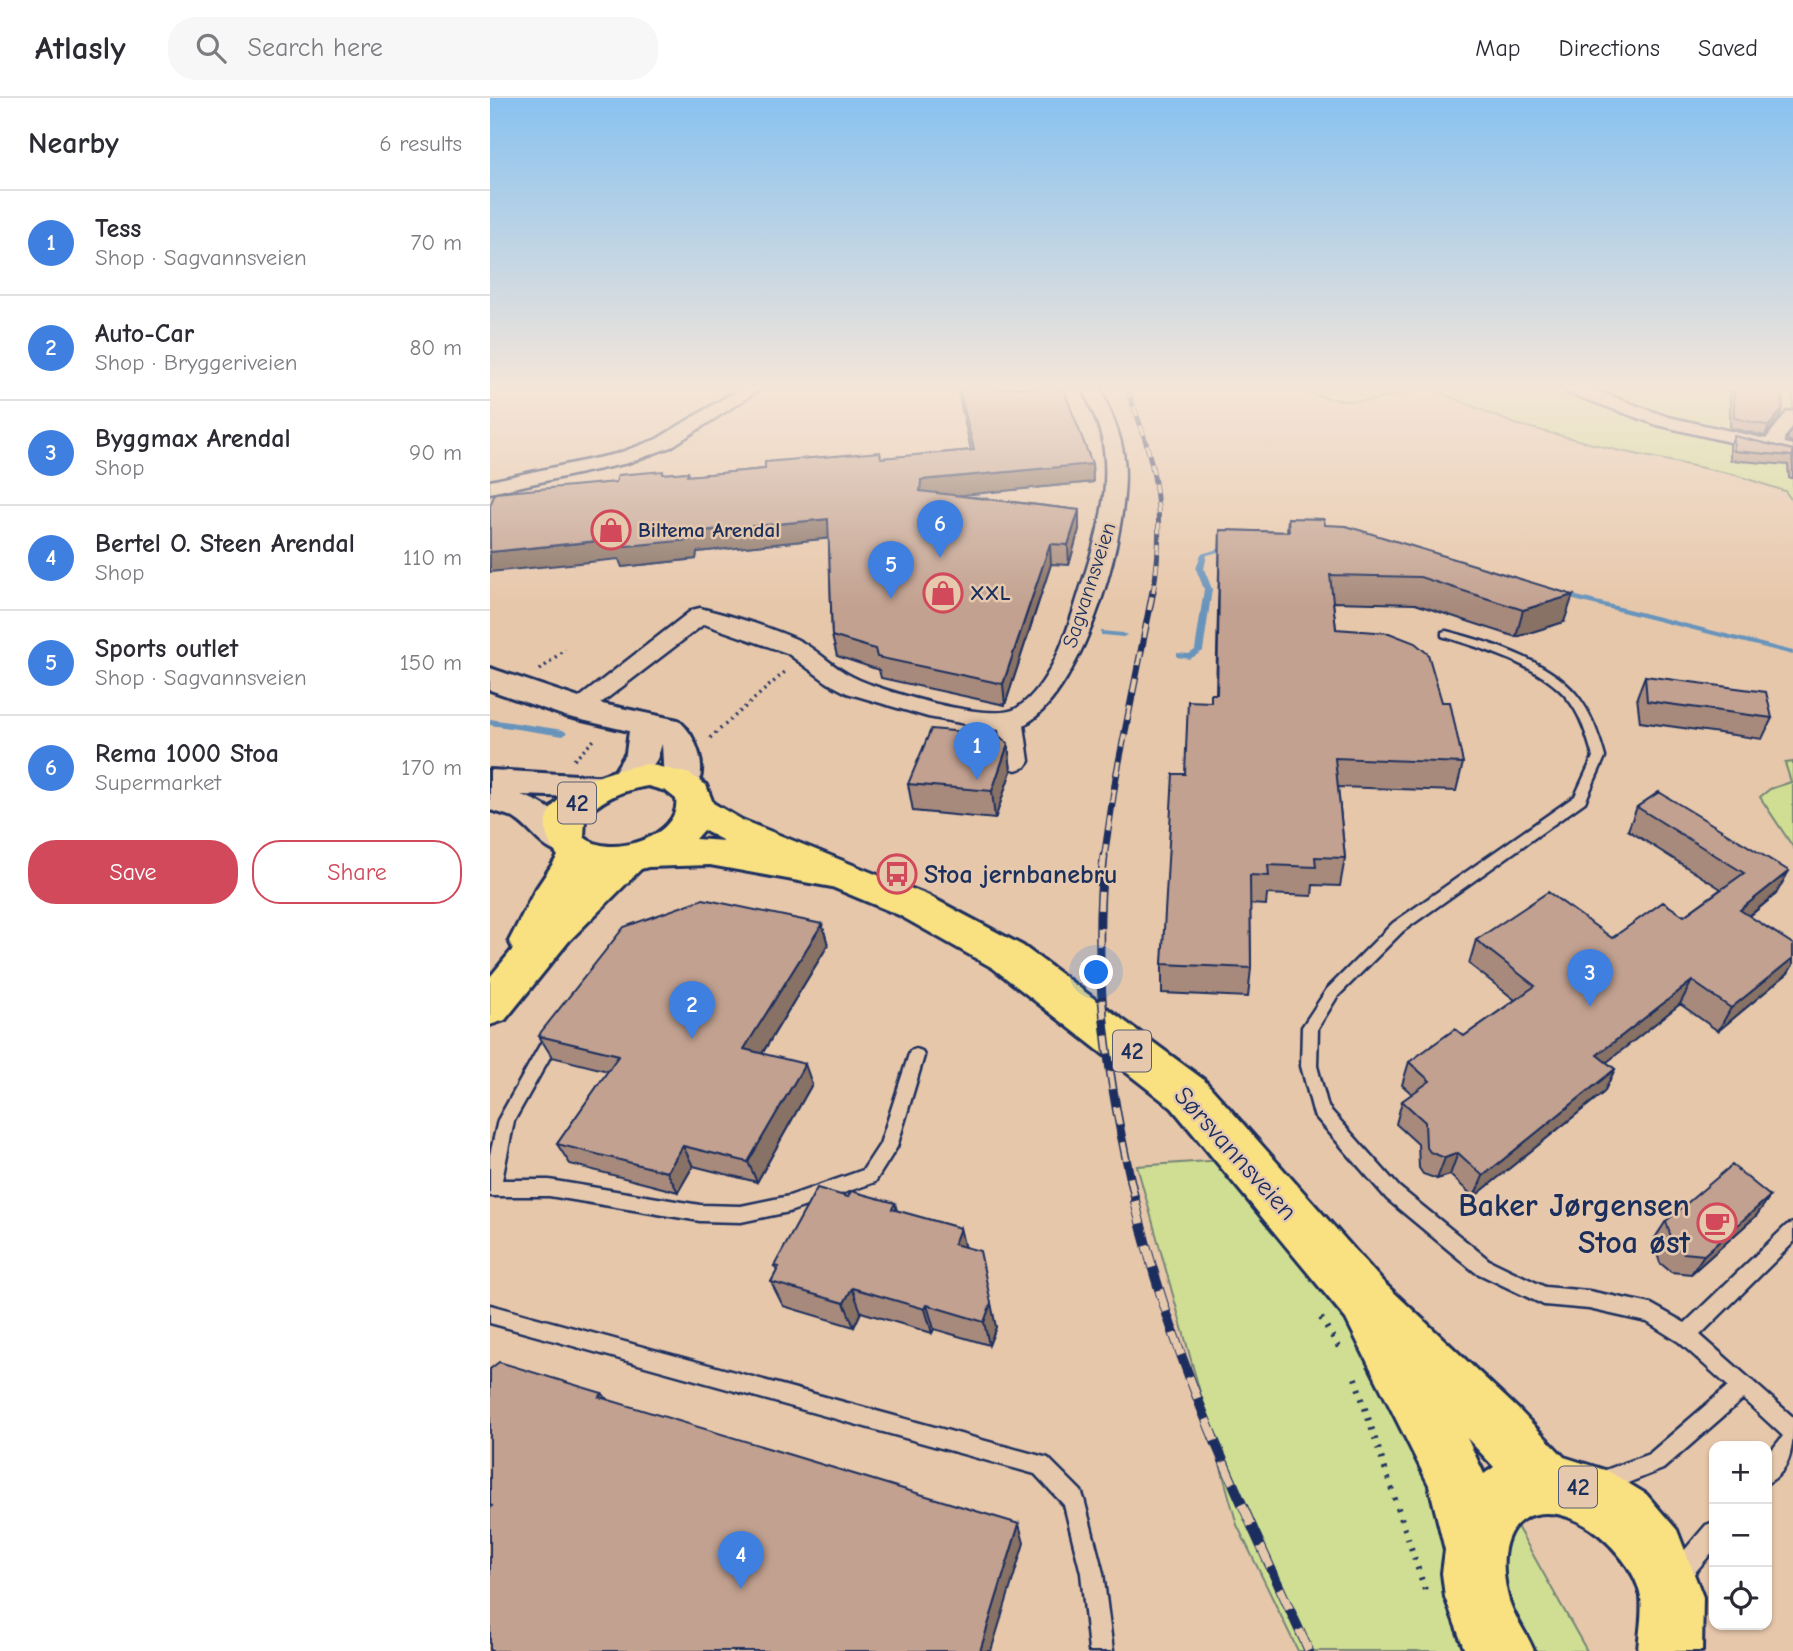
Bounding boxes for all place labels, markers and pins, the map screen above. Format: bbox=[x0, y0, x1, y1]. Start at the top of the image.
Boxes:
pin: 6 bbox=[917, 500, 963, 558]
shop icon: Biltema Arendal bbox=[590, 509, 632, 551]
place label: Biltema Arendal bbox=[638, 518, 780, 542]
pin: 5 bbox=[868, 541, 914, 599]
shop icon: XXL bbox=[922, 572, 964, 614]
place label: XXL bbox=[970, 581, 1011, 605]
pin: 1 bbox=[954, 722, 1000, 780]
bus stop icon: Stoa jernbanebru bbox=[876, 853, 918, 895]
place label: Stoa jernbanebru bbox=[924, 860, 1118, 890]
pin: 3 bbox=[1567, 949, 1613, 1007]
pin: 2 bbox=[669, 981, 715, 1039]
place label: Baker Jørgensen Stoa øst bbox=[1458, 1187, 1690, 1261]
cafe icon: Baker Jørgensen Stoa øst bbox=[1696, 1202, 1738, 1244]
pin: 4 bbox=[718, 1531, 764, 1589]

